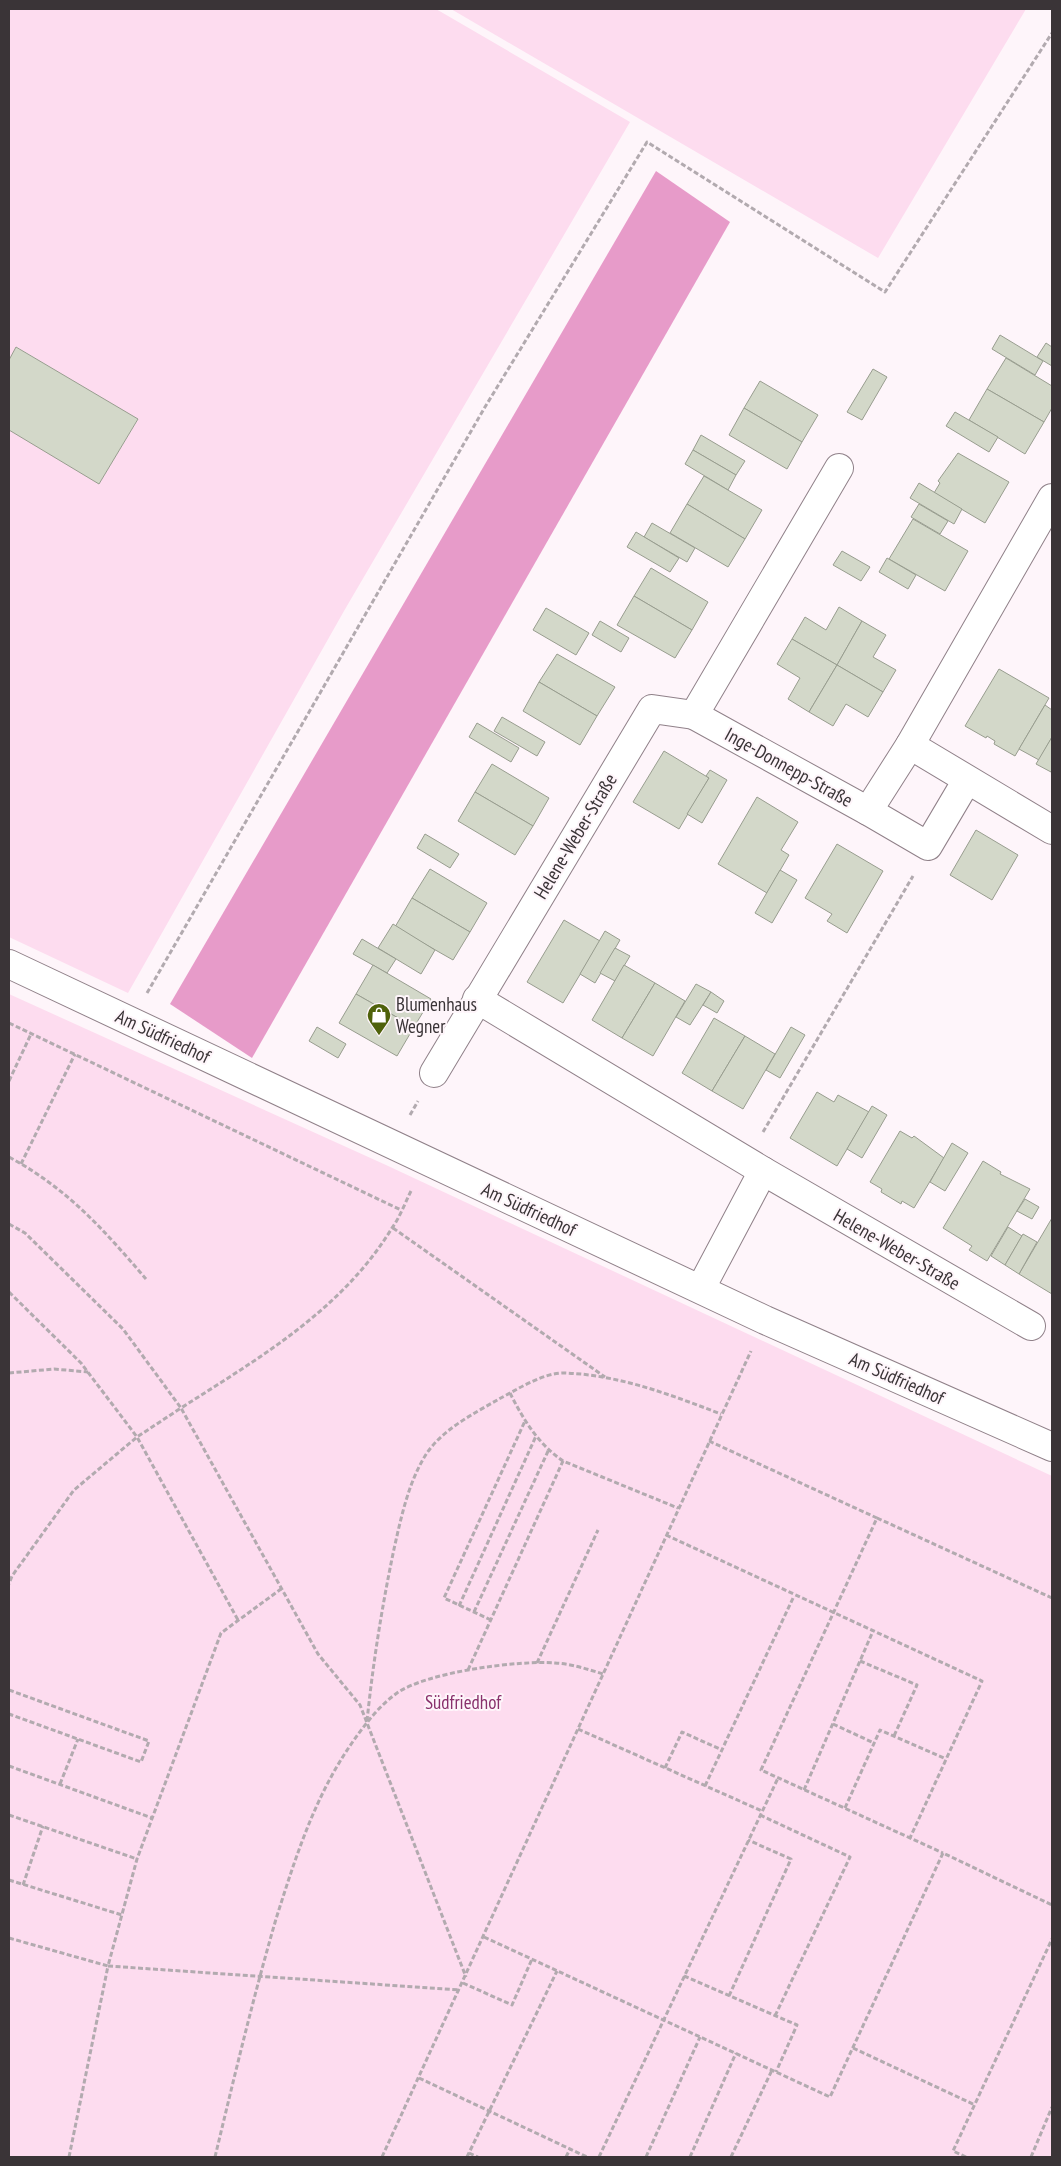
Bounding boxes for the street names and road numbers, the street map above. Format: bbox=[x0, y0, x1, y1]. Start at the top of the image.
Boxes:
street label: Inge-Donnepp-Straße bbox=[721, 722, 857, 812]
street label: Helene-Weber-Straße bbox=[528, 769, 622, 903]
street label: Am Südfriedhof bbox=[112, 1004, 215, 1069]
street label: Am Südfriedhof bbox=[478, 1177, 581, 1242]
street label: Helene-Weber-Straße bbox=[830, 1203, 965, 1295]
street label: Am Südfriedhof bbox=[846, 1346, 949, 1410]

